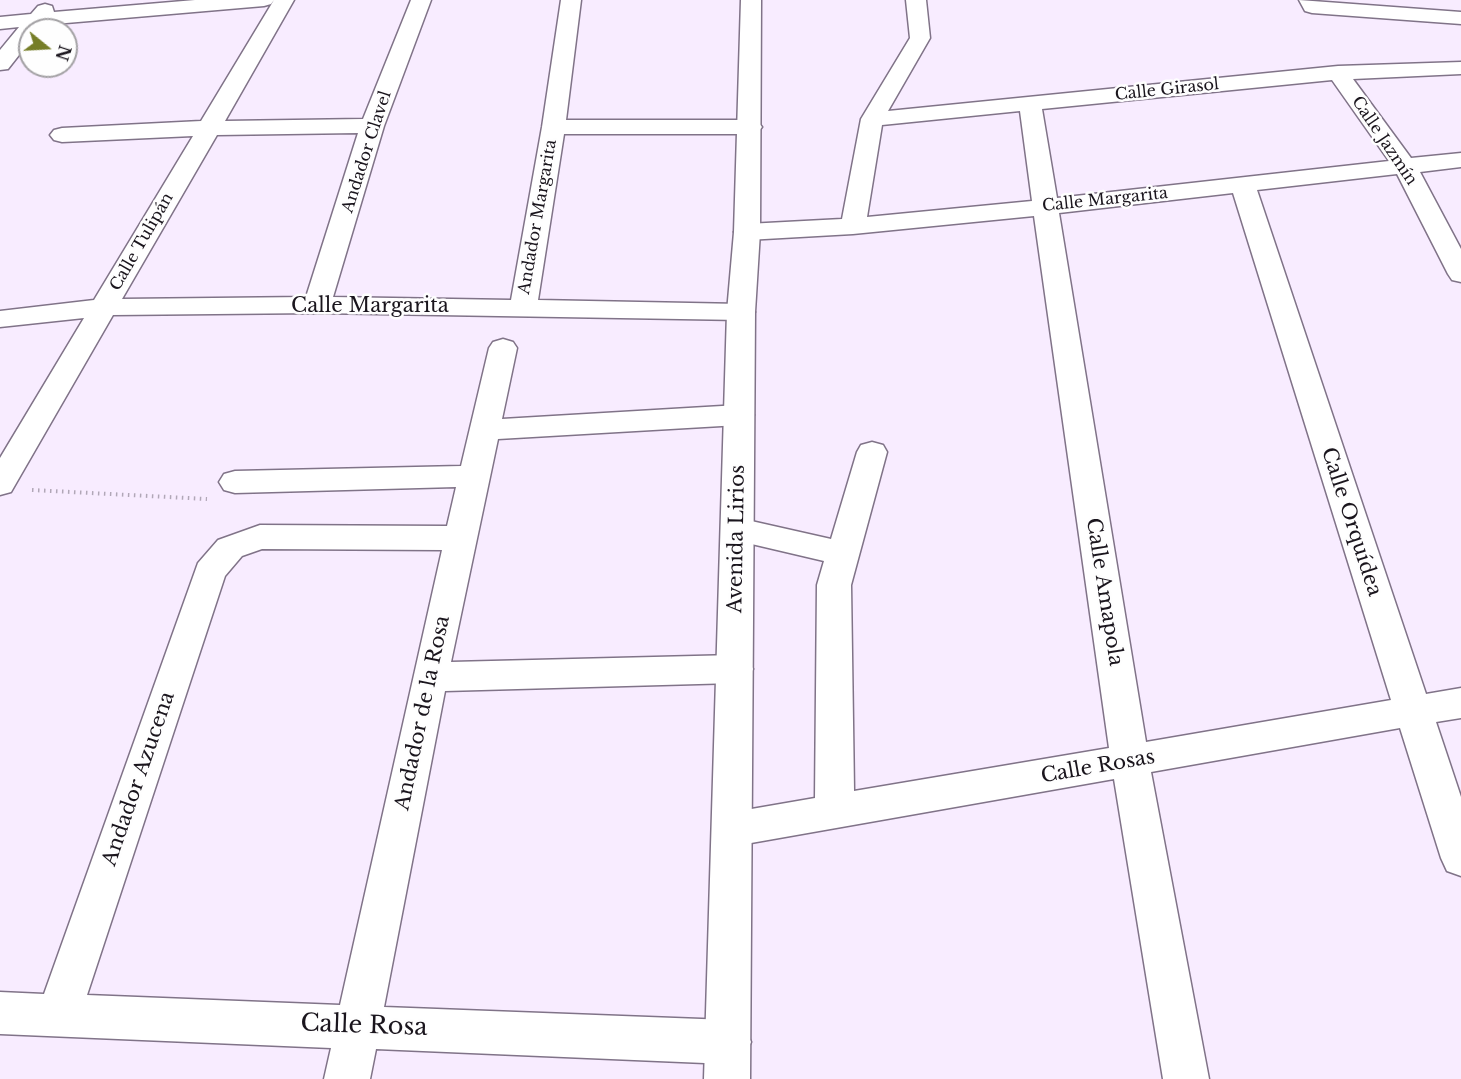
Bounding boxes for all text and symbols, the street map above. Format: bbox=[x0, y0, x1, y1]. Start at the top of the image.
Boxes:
north arrow bbox=[18, 18, 78, 78]
text: N bbox=[51, 43, 75, 63]
street label: Calle Girasol bbox=[1114, 75, 1220, 105]
street label: Andador Clavel bbox=[338, 89, 396, 215]
street label: Calle Jazmín bbox=[1347, 93, 1421, 189]
street label: Andador Margarita bbox=[515, 138, 561, 296]
street label: Calle Margarita bbox=[1041, 184, 1169, 216]
street label: Calle Tulipán bbox=[106, 190, 178, 294]
street label: Calle Margarita bbox=[291, 294, 449, 318]
street label: Calle Orquídea bbox=[1316, 445, 1386, 599]
street label: Avenida Lirios bbox=[724, 465, 750, 613]
street label: Calle Amapola bbox=[1080, 516, 1128, 668]
street label: Andador de la Rosa bbox=[391, 613, 455, 813]
street label: Andador Azucena bbox=[98, 689, 180, 869]
street label: Calle Rosas bbox=[1039, 745, 1157, 789]
street label: Calle Rosa bbox=[300, 1009, 428, 1043]

